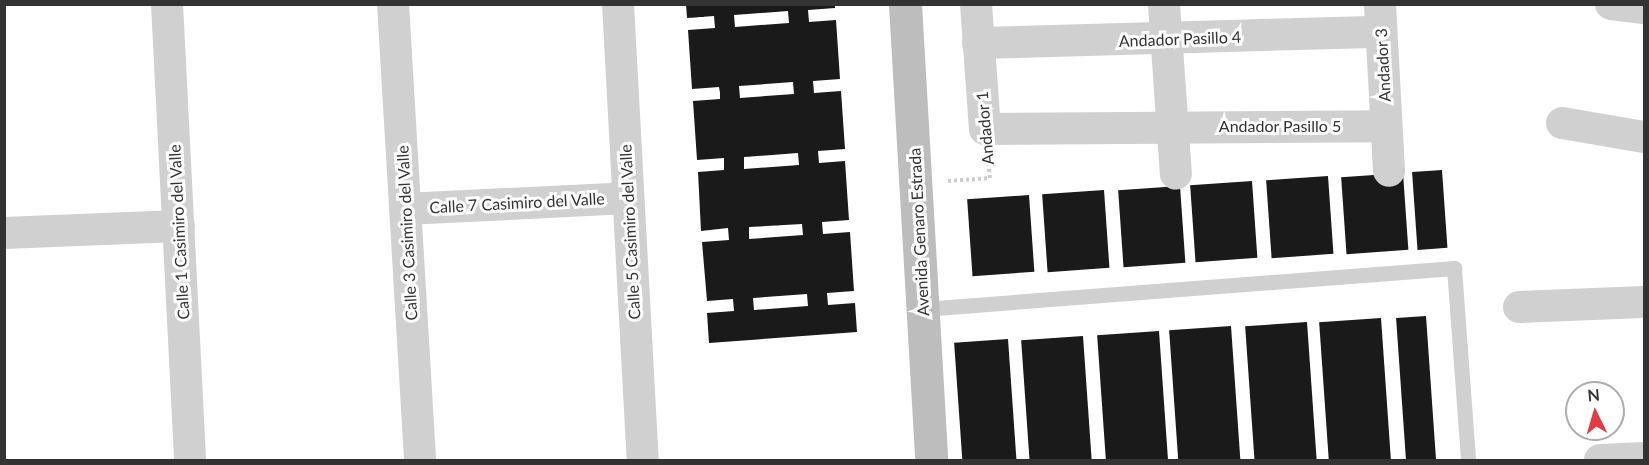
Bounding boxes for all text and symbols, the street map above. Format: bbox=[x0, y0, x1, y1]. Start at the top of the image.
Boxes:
street label: Andador Pasillo 4 bbox=[1118, 27, 1242, 51]
street label: Andador 3 bbox=[1371, 28, 1395, 102]
street label: Andador 1 bbox=[972, 90, 998, 166]
street label: Andador Pasillo 5 bbox=[1219, 116, 1341, 136]
street label: Calle 1 Casimiro del Valle bbox=[165, 144, 193, 320]
street label: Calle 5 Casimiro del Valle bbox=[616, 144, 644, 320]
street label: Calle 3 Casimiro del Valle bbox=[393, 145, 421, 321]
street label: Avenida Genaro Estrada bbox=[905, 147, 933, 317]
street label: Calle 7 Casimiro del Valle bbox=[429, 189, 605, 217]
north arrow bbox=[1565, 381, 1625, 441]
text: N bbox=[1587, 385, 1601, 405]

